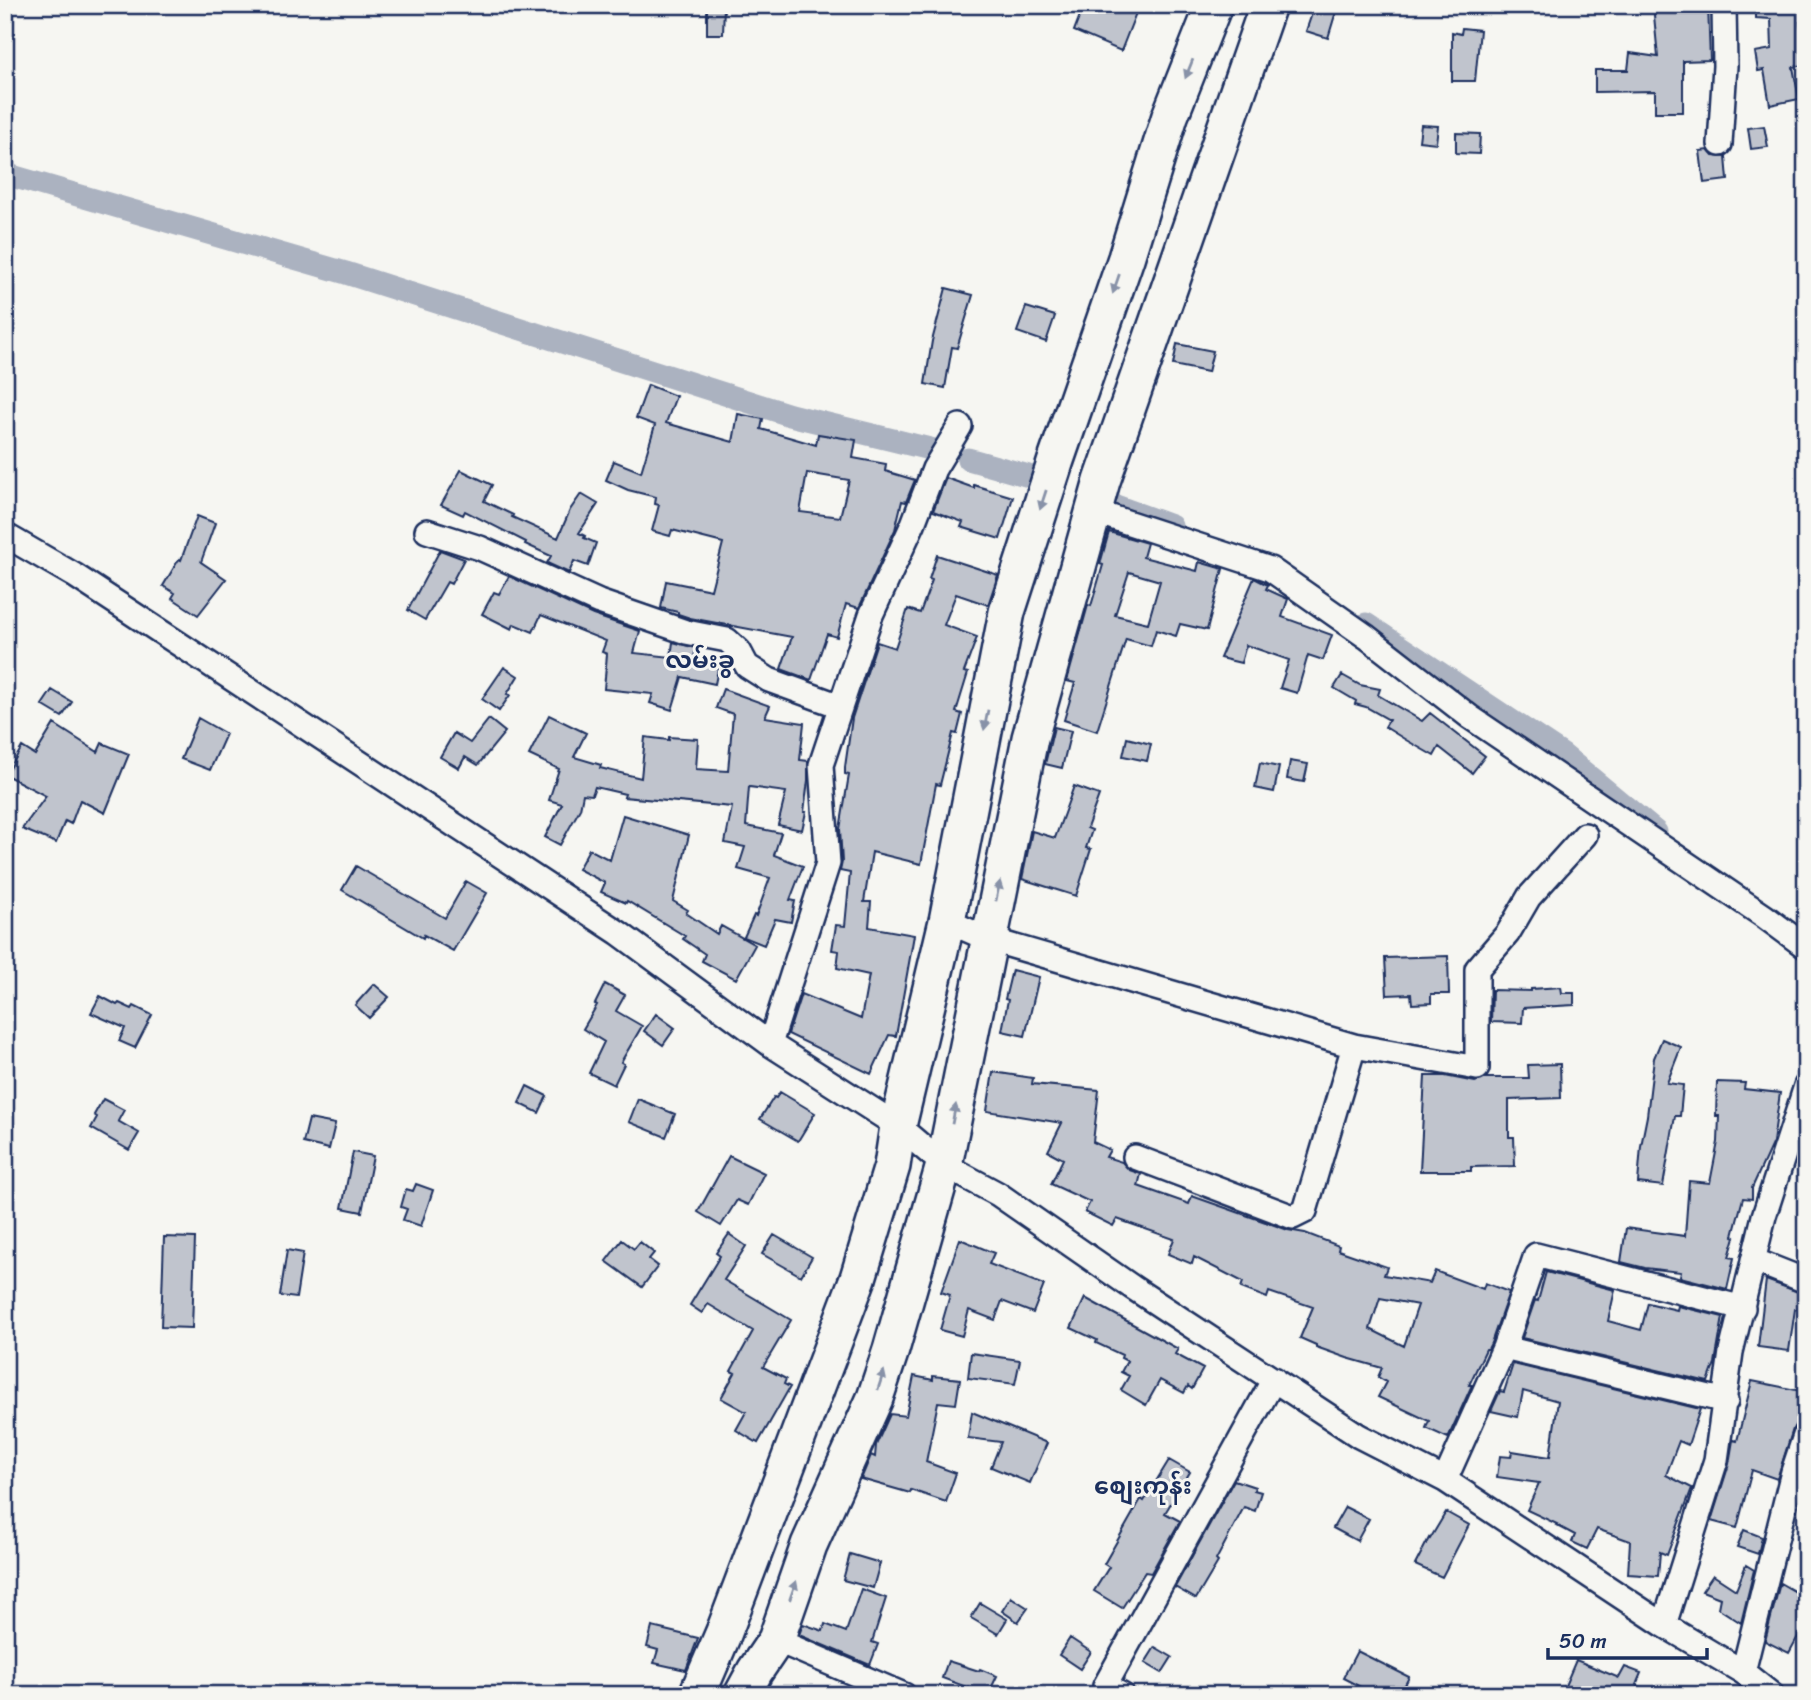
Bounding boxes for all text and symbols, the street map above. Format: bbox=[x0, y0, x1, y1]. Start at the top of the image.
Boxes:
one-way arrow bbox=[1183, 58, 1194, 79]
one-way arrow bbox=[1111, 274, 1122, 295]
one-way arrow bbox=[1037, 489, 1048, 510]
district label: လမ်းခွ bbox=[665, 639, 735, 681]
one-way arrow bbox=[980, 709, 991, 731]
one-way arrow bbox=[992, 880, 1003, 902]
one-way arrow bbox=[948, 1103, 959, 1125]
one-way arrow bbox=[876, 1370, 886, 1391]
district label: စျေးကုန်း bbox=[1094, 1465, 1192, 1507]
one-way arrow bbox=[788, 1579, 799, 1600]
scale bar bbox=[1548, 1616, 1708, 1660]
text: 50 m bbox=[1559, 1622, 1607, 1660]

